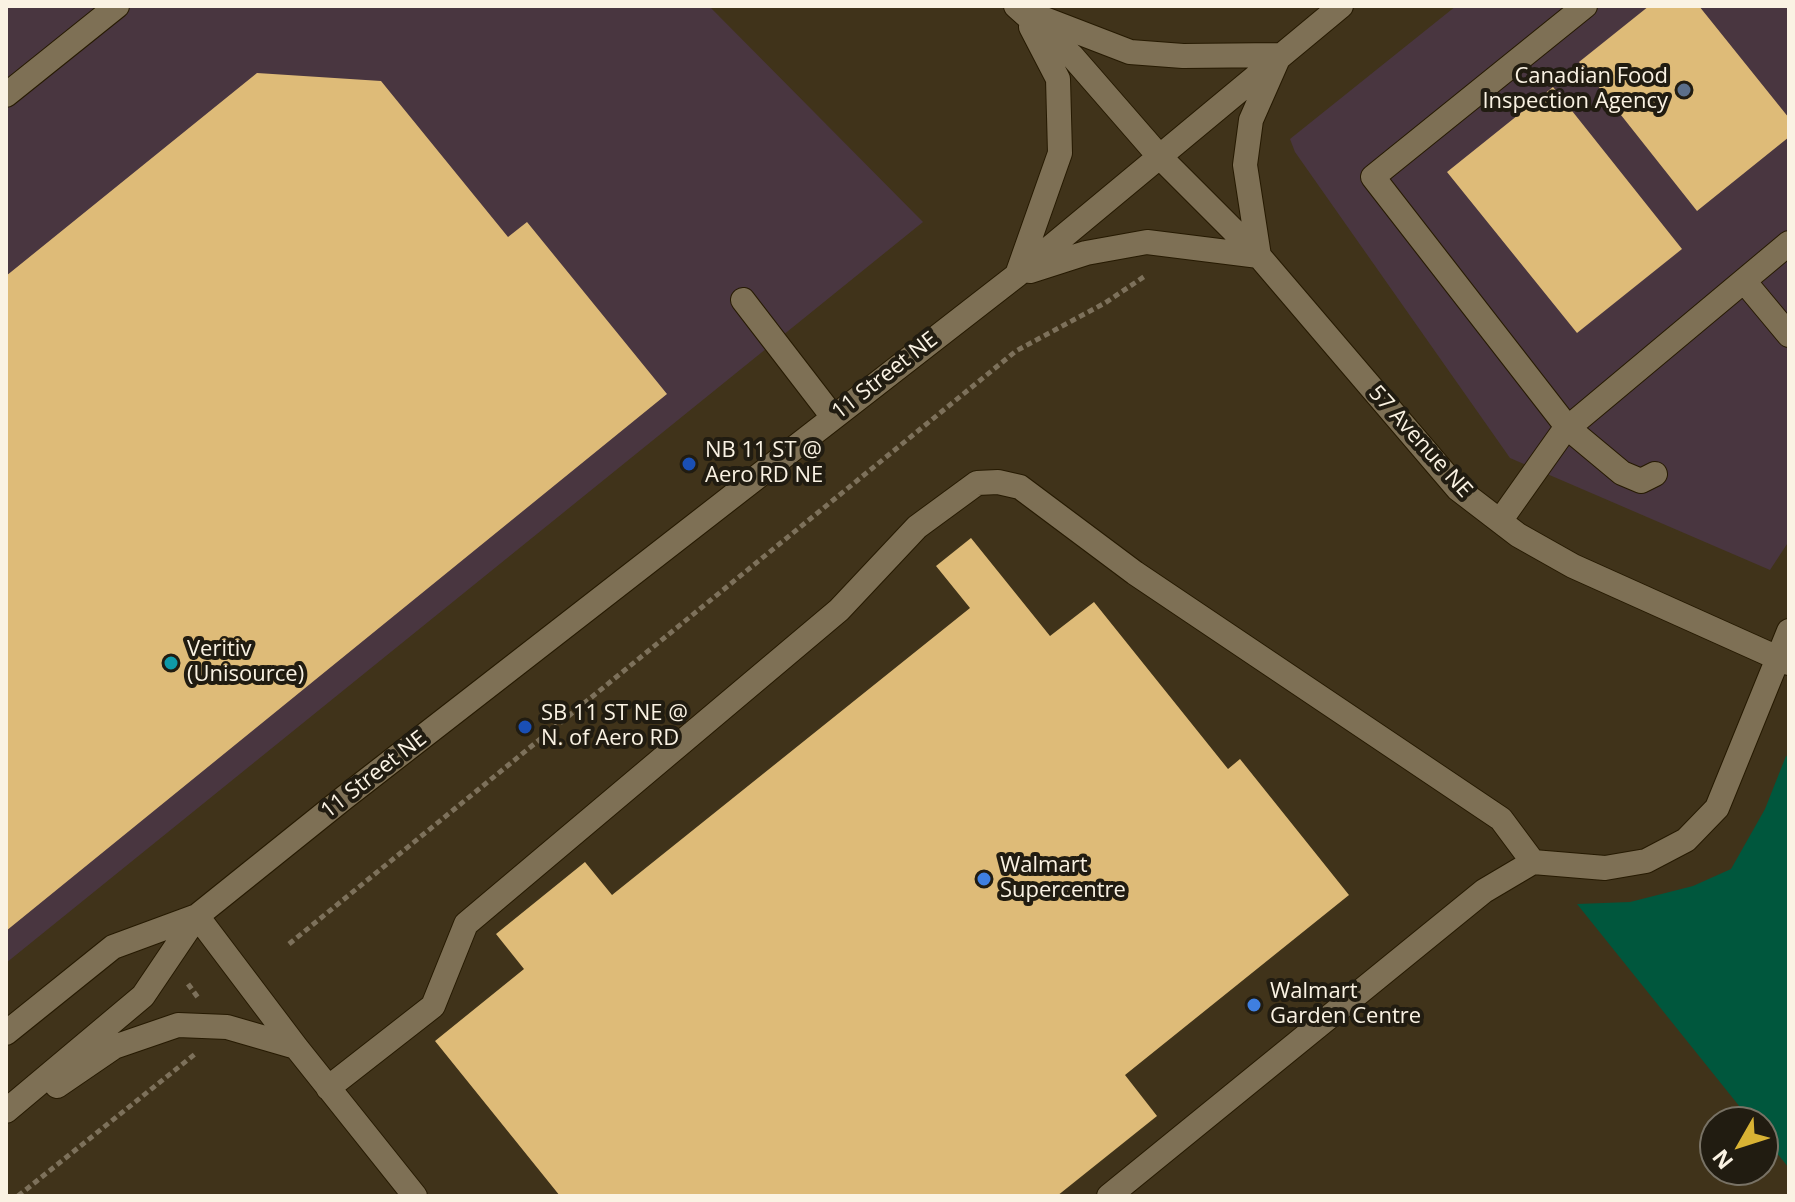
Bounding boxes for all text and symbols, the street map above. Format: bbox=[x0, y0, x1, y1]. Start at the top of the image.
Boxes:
place label: Canadian Food Inspection Agency bbox=[1482, 64, 1668, 116]
marker: Canadian Food Inspection Agency bbox=[1675, 81, 1693, 99]
street label: 11 Street NE bbox=[827, 327, 943, 425]
street label: 57 Avenue NE bbox=[1363, 380, 1477, 504]
place label: NB 11 ST @ Aero RD NE bbox=[705, 438, 823, 490]
marker: NB 11 ST @ Aero RD NE bbox=[680, 455, 698, 473]
place label: Veritiv (Unisource) bbox=[187, 637, 304, 688]
marker: Veritiv (Unisource) bbox=[162, 654, 180, 672]
place label: SB 11 ST NE @ N. of Aero RD bbox=[541, 701, 688, 752]
marker: SB 11 ST NE @ N. of Aero RD bbox=[516, 718, 534, 736]
street label: 11 Street NE bbox=[316, 726, 432, 824]
place label: Walmart Supercentre bbox=[1000, 853, 1126, 904]
marker: Walmart Supercentre bbox=[975, 870, 993, 888]
place label: Walmart Garden Centre bbox=[1270, 979, 1421, 1030]
marker: Walmart Garden Centre bbox=[1245, 996, 1263, 1014]
north arrow bbox=[1699, 1106, 1779, 1186]
text: N bbox=[1705, 1143, 1739, 1176]

